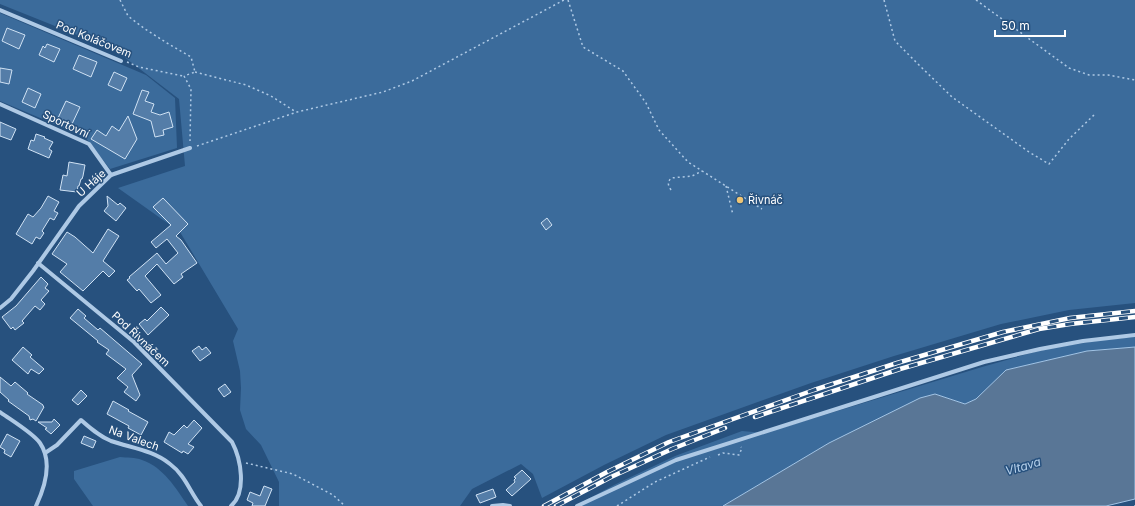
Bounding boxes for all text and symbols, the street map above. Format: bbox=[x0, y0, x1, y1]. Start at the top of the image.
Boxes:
scale bar bbox=[995, 12, 1065, 38]
street label: Pod Koláčovem bbox=[54, 17, 134, 61]
text: 50 m bbox=[1001, 18, 1030, 33]
street label: Sportovní bbox=[40, 107, 92, 141]
street label: U Háje bbox=[73, 166, 109, 200]
place label: Řivnáč bbox=[748, 193, 783, 207]
marker: Řivnáč bbox=[735, 195, 745, 205]
street label: Pod Řivnáčem bbox=[109, 309, 173, 369]
street label: Na Valech bbox=[107, 422, 161, 454]
water label: Vltava bbox=[1004, 454, 1042, 478]

